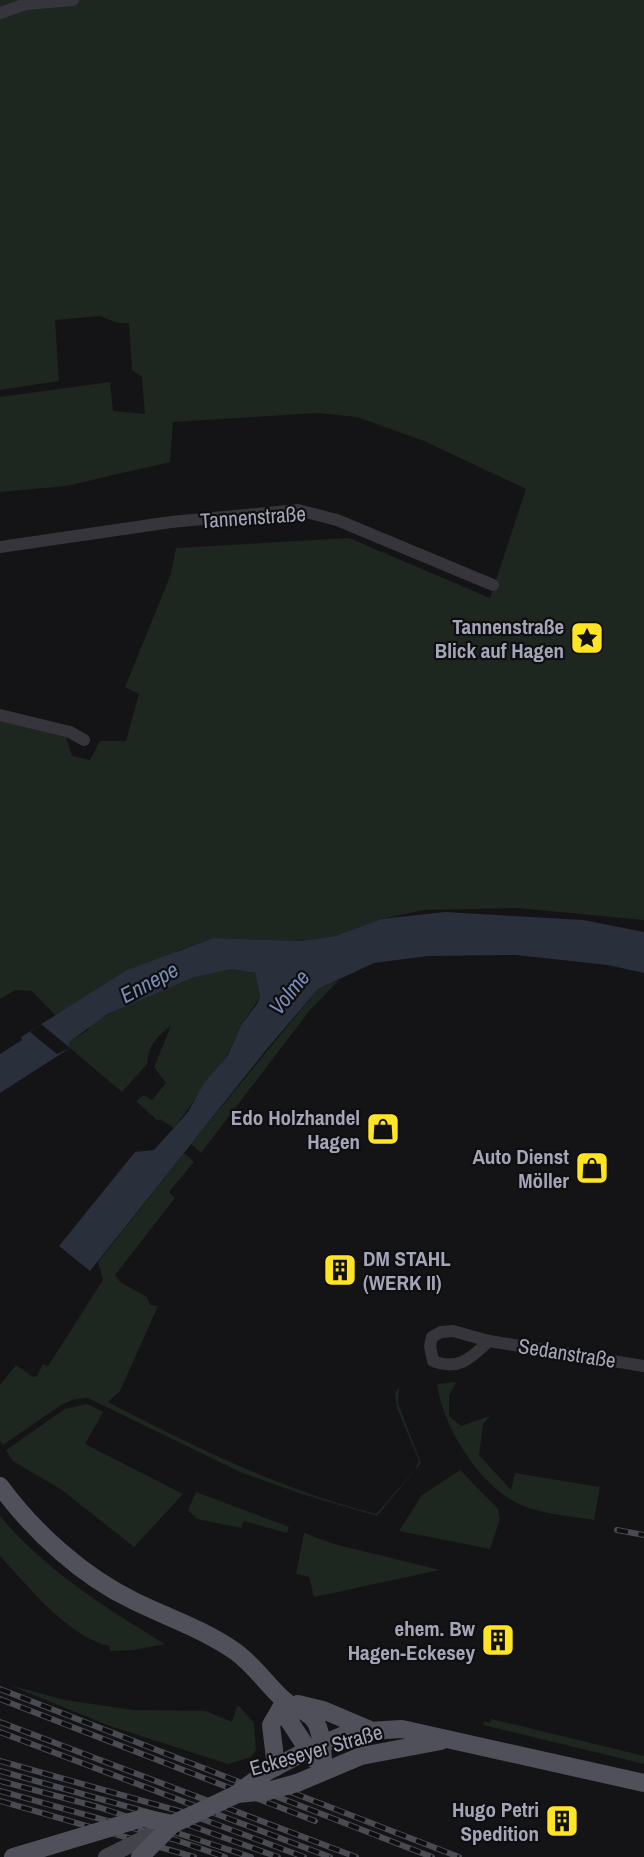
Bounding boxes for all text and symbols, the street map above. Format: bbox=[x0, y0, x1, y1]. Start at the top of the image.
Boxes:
street label: Tannenstraße bbox=[199, 499, 307, 535]
place label: Tannenstraße Blick auf Hagen bbox=[435, 612, 564, 665]
place icon: Tannenstraße Blick auf Hagen bbox=[569, 620, 605, 656]
water label: Ennepe bbox=[114, 954, 184, 1010]
water label: Volme bbox=[262, 963, 316, 1021]
place label: Edo Holzhandel Hagen bbox=[231, 1103, 360, 1156]
shop icon: Edo Holzhandel Hagen bbox=[365, 1111, 401, 1147]
place label: Auto Dienst Möller bbox=[472, 1142, 569, 1195]
shop icon: Auto Dienst Möller bbox=[574, 1150, 610, 1186]
place label: DM STAHL (WERK II) bbox=[363, 1244, 451, 1297]
building icon: DM STAHL (WERK II) bbox=[322, 1252, 358, 1288]
street label: Sedanstraße bbox=[516, 1331, 618, 1375]
place label: ehem. Bw Hagen-Eckesey bbox=[348, 1614, 476, 1667]
building icon: ehem. Bw Hagen-Eckesey bbox=[480, 1622, 516, 1658]
street label: Eckeseyer Straße bbox=[246, 1717, 386, 1783]
place label: Hugo Petri Spedition bbox=[452, 1795, 539, 1848]
building icon: Hugo Petri Spedition bbox=[544, 1803, 580, 1839]

